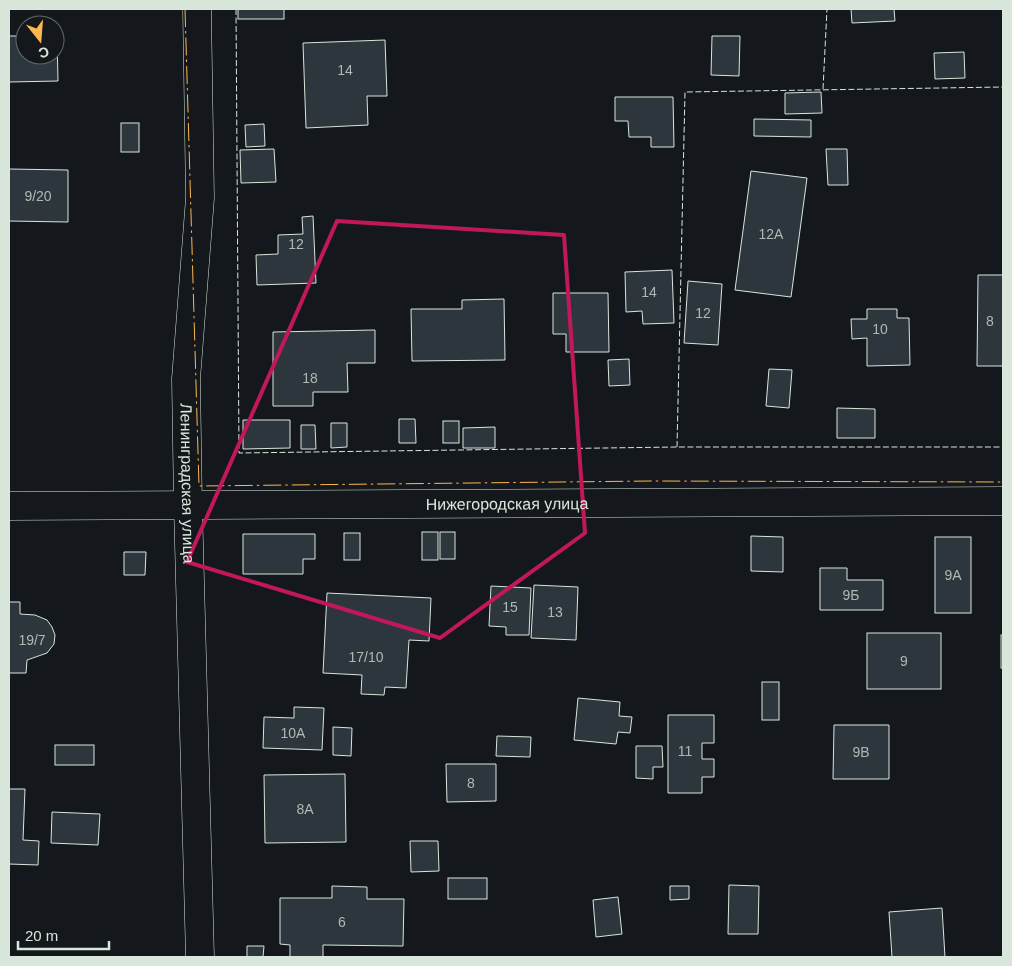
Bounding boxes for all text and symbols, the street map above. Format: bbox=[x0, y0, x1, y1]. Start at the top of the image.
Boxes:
north arrow bbox=[15, 15, 65, 65]
text: С bbox=[37, 43, 51, 62]
house number: 14 bbox=[337, 62, 353, 78]
house number: 9/20 bbox=[24, 188, 52, 204]
house number: 12А bbox=[759, 226, 784, 242]
house number: 12 bbox=[288, 236, 304, 252]
house number: 14 bbox=[641, 284, 657, 300]
house number: 12 bbox=[695, 305, 711, 321]
house number: 8 bbox=[986, 313, 994, 329]
house number: 10 bbox=[872, 321, 888, 337]
house number: 18 bbox=[302, 370, 318, 386]
street label: Ленинградская улица bbox=[178, 403, 198, 564]
street label: Нижегородская улица bbox=[426, 495, 588, 512]
house number: 9А bbox=[944, 567, 962, 583]
house number: 9Б bbox=[843, 587, 859, 603]
house number: 15 bbox=[502, 599, 518, 615]
house number: 13 bbox=[547, 604, 563, 620]
house number: 19/7 bbox=[18, 632, 46, 648]
house number: 17/10 bbox=[348, 649, 384, 665]
house number: 9 bbox=[900, 653, 908, 669]
house number: 10А bbox=[281, 725, 306, 741]
house number: 11 bbox=[678, 743, 692, 759]
house number: 9В bbox=[852, 744, 870, 760]
house number: 8 bbox=[467, 775, 475, 791]
house number: 8А bbox=[296, 801, 314, 817]
house number: 6 bbox=[338, 914, 346, 930]
scale bar bbox=[18, 918, 109, 950]
text: 20 m bbox=[25, 927, 58, 944]

